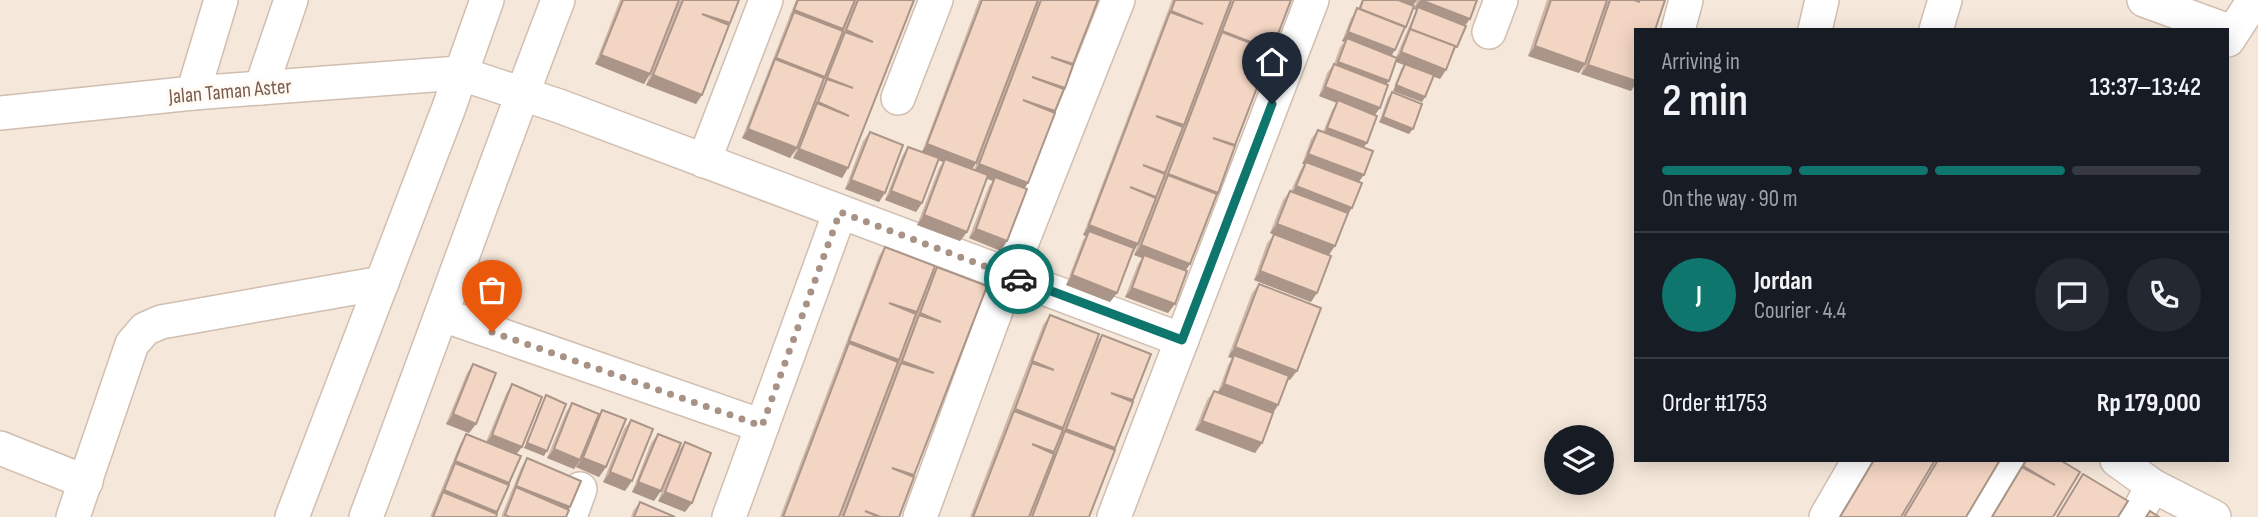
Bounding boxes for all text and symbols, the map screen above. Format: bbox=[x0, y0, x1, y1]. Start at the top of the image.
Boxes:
pin bbox=[1242, 32, 1302, 104]
icon: home bbox=[1253, 43, 1291, 81]
text: Arriving in bbox=[1662, 48, 1740, 76]
text: 13:37–13:42 bbox=[2089, 72, 2201, 103]
street label: Jalan Taman Aster bbox=[167, 74, 292, 109]
text: 2 min bbox=[1662, 74, 1748, 129]
text: On the way · 90 m bbox=[1662, 185, 1797, 213]
courier bbox=[984, 244, 1054, 314]
button: chat bbox=[2035, 258, 2109, 332]
button: phone bbox=[2127, 258, 2201, 332]
pin bbox=[462, 260, 522, 332]
icon: car bbox=[1000, 260, 1038, 298]
text: Jordan bbox=[1754, 266, 1812, 297]
icon: bag bbox=[473, 271, 511, 309]
text: J bbox=[1696, 280, 1702, 311]
text: Courier · 4.4 bbox=[1754, 297, 1846, 325]
text: Order #1753 bbox=[1662, 388, 1767, 419]
text: Rp 179,000 bbox=[2097, 388, 2201, 419]
map controls bbox=[1544, 425, 1614, 495]
button: layers bbox=[1544, 425, 1614, 495]

